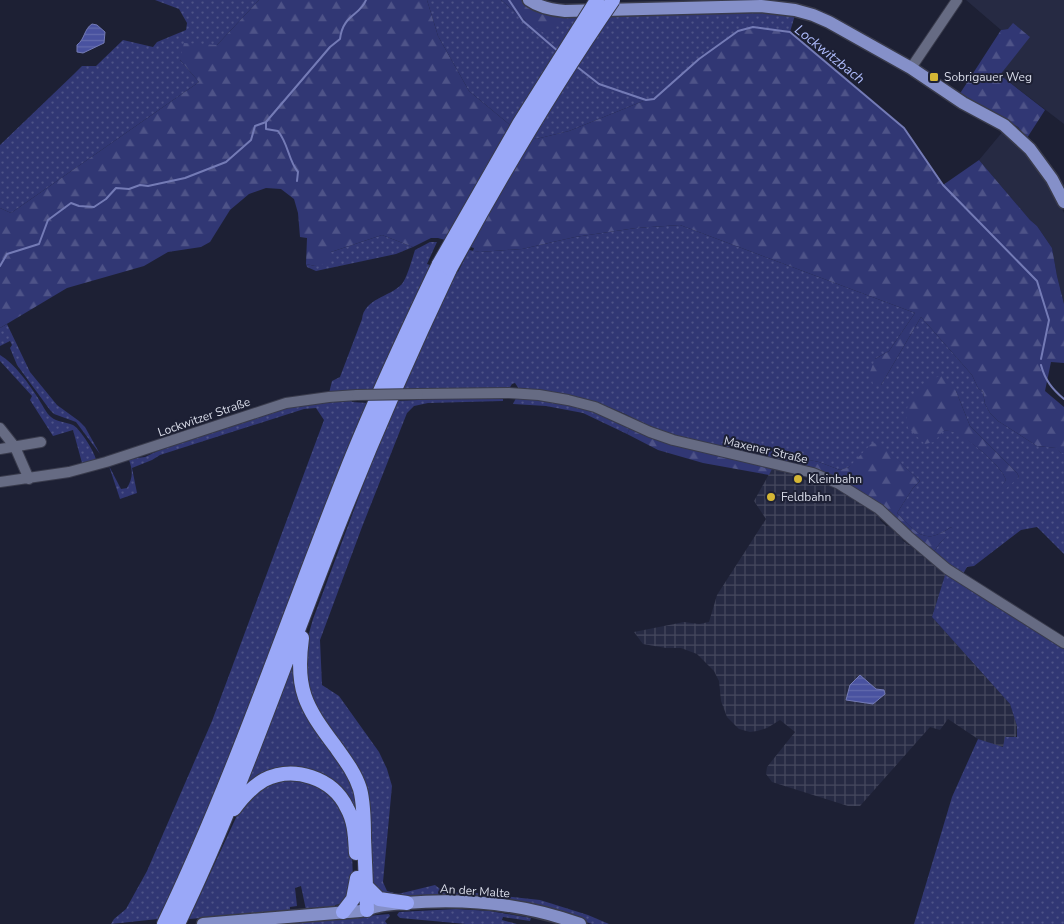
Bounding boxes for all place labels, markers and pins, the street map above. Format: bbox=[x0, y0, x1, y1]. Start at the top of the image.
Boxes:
place label: Sobrigauer Weg bbox=[944, 69, 1032, 85]
marker: Sobrigauer Weg bbox=[928, 71, 940, 83]
place label: Kleinbahn bbox=[808, 471, 862, 487]
marker: Kleinbahn bbox=[792, 473, 804, 485]
place label: Feldbahn bbox=[781, 489, 831, 505]
marker: Feldbahn bbox=[765, 491, 777, 503]

